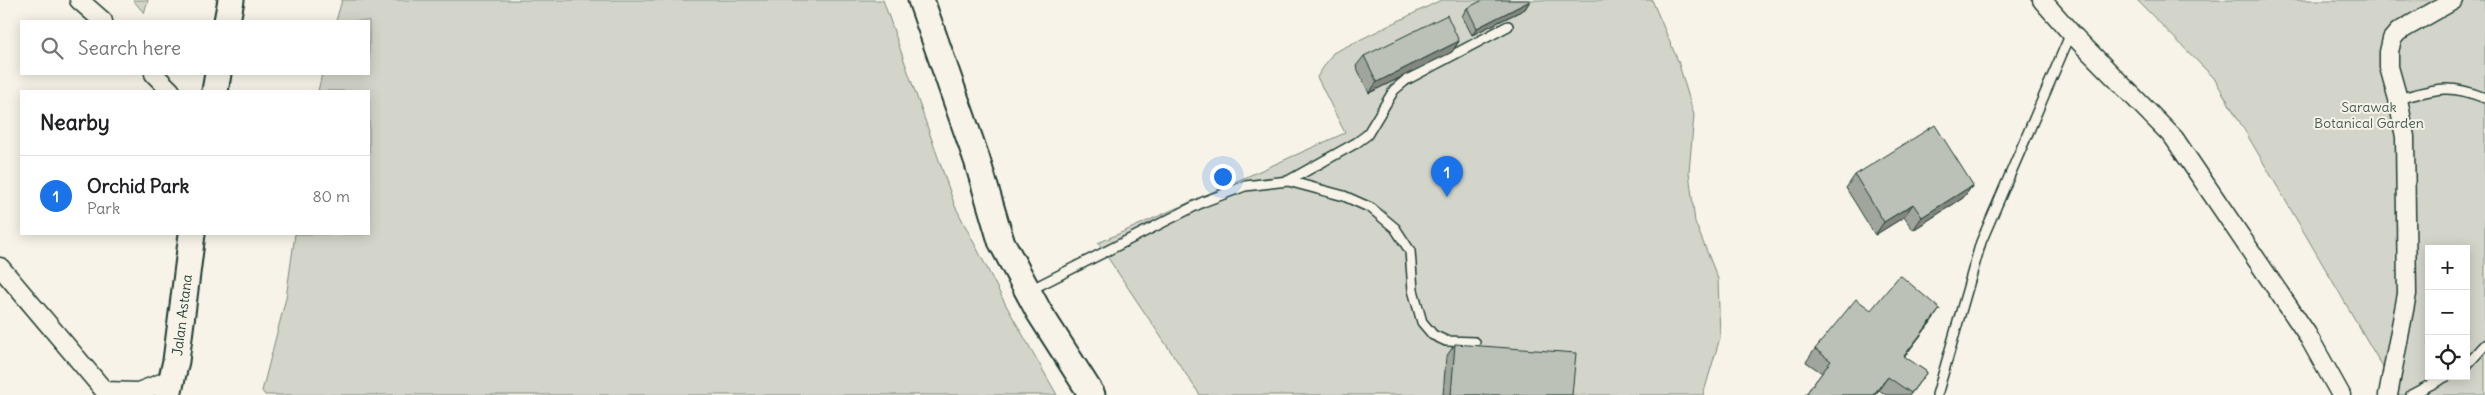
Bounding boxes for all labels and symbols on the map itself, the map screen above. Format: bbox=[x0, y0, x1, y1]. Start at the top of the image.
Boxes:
park label: Sarawak Botanical Garden bbox=[2314, 98, 2424, 132]
pin: 1 bbox=[1431, 156, 1463, 197]
your location bbox=[1210, 164, 1236, 190]
street label: Jalan Astana bbox=[168, 273, 196, 357]

